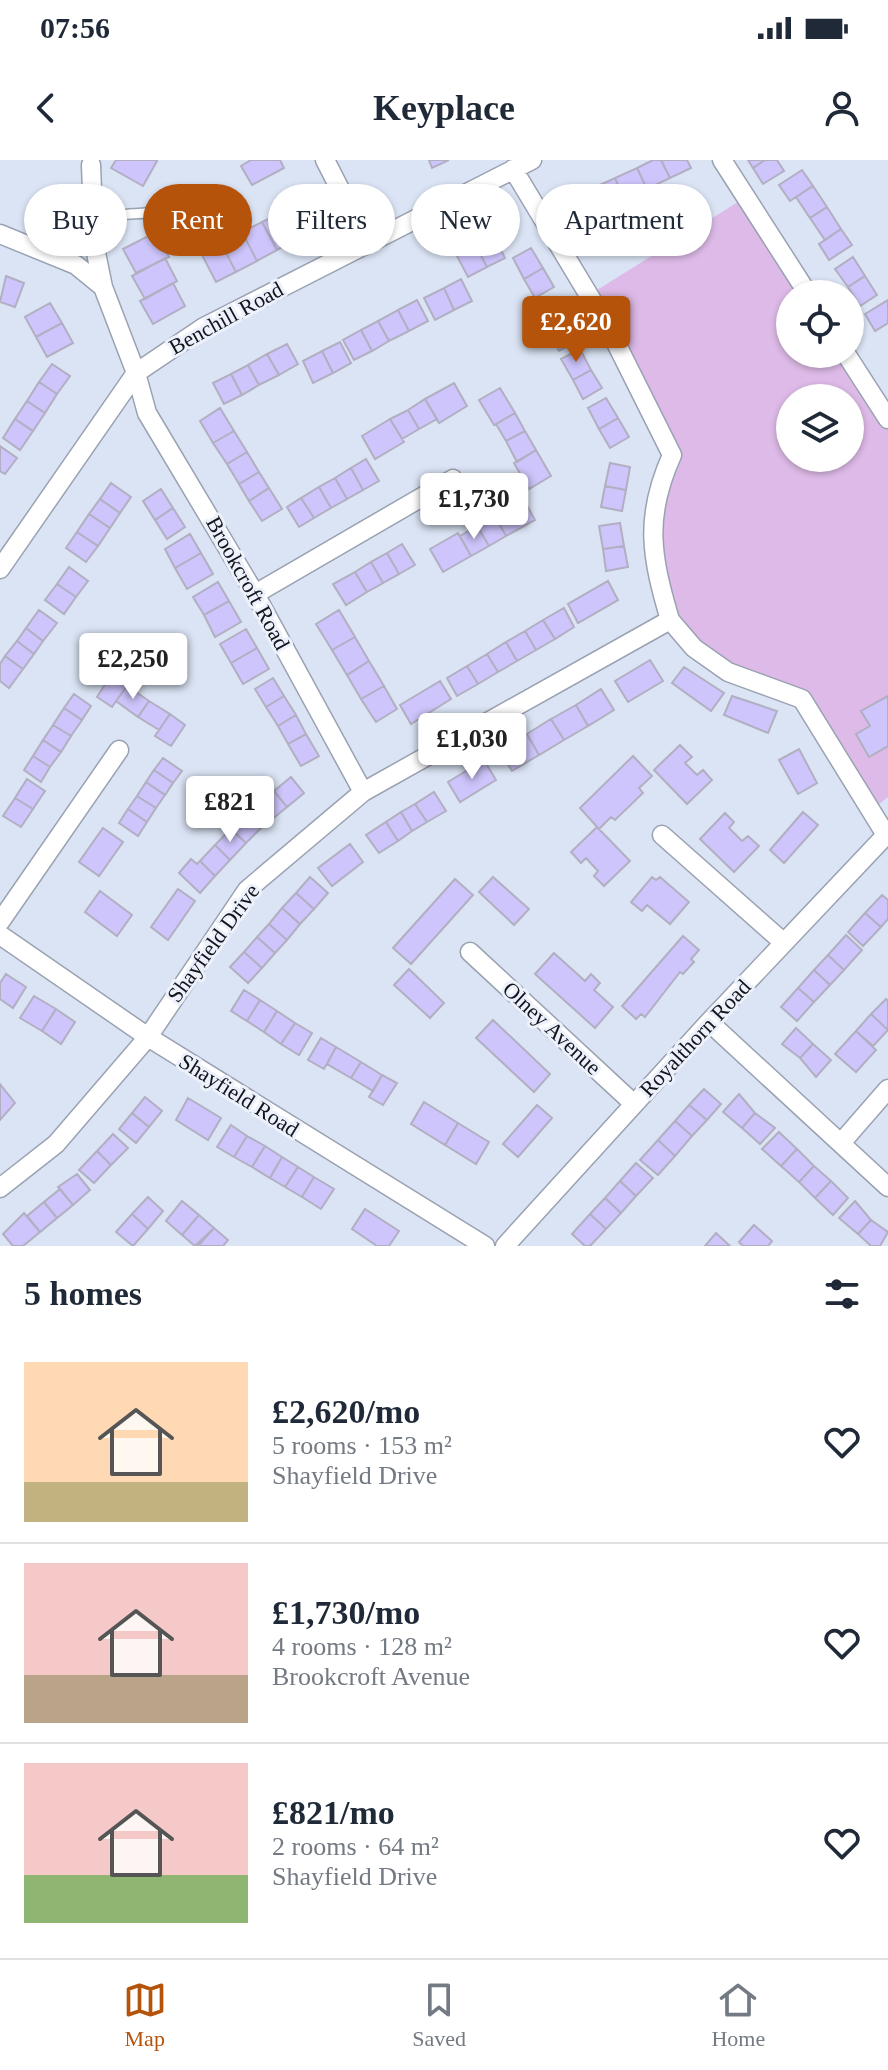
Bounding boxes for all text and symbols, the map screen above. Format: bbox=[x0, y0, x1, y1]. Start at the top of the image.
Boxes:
text: 07:56 bbox=[40, 11, 110, 44]
icon: back bbox=[24, 86, 68, 130]
icon: person bbox=[820, 86, 864, 130]
text: Keyplace bbox=[373, 88, 515, 128]
chip: Buy bbox=[24, 184, 127, 256]
chip: Rent bbox=[143, 184, 252, 256]
chip: Filters bbox=[268, 184, 395, 256]
chip: New bbox=[411, 184, 520, 256]
chip: Apartment bbox=[536, 184, 712, 256]
street label: Benchill Road bbox=[165, 276, 287, 360]
map controls bbox=[776, 280, 864, 472]
button: locate bbox=[776, 280, 864, 368]
pin: £2,620 bbox=[511, 296, 641, 364]
text: £2,620 bbox=[540, 307, 612, 336]
button: layers bbox=[776, 384, 864, 472]
pin: £1,730 bbox=[409, 473, 539, 541]
text: £1,730 bbox=[438, 484, 510, 513]
street label: Brookcroft Road bbox=[201, 512, 295, 654]
pin: £2,250 bbox=[68, 633, 198, 701]
text: £2,250 bbox=[97, 644, 169, 673]
pin: £1,030 bbox=[407, 713, 537, 781]
text: £1,030 bbox=[436, 724, 508, 753]
pin: £821 bbox=[183, 776, 277, 844]
text: £821 bbox=[204, 787, 256, 816]
street label: Shayfield Drive bbox=[162, 879, 264, 1007]
street label: Royalthorn Road bbox=[634, 974, 756, 1102]
street label: Olney Avenue bbox=[498, 976, 606, 1080]
street label: Shayfield Road bbox=[175, 1048, 303, 1142]
icon: filters bbox=[820, 1272, 864, 1316]
text: 5 homes bbox=[24, 1275, 142, 1312]
text: £2,620/mo bbox=[272, 1393, 420, 1430]
icon: home bbox=[88, 1394, 184, 1490]
icon: heart bbox=[820, 1420, 864, 1464]
text: 5 rooms · 153 m² bbox=[272, 1431, 452, 1460]
text: Shayfield Drive bbox=[272, 1461, 437, 1490]
text: £1,730/mo bbox=[272, 1594, 420, 1631]
icon: home bbox=[88, 1595, 184, 1691]
icon: heart bbox=[820, 1621, 864, 1665]
text: 4 rooms · 128 m² bbox=[272, 1632, 452, 1661]
text: Brookcroft Avenue bbox=[272, 1662, 470, 1691]
text: £821/mo bbox=[272, 1794, 395, 1831]
icon: home bbox=[88, 1795, 184, 1891]
icon: heart bbox=[820, 1821, 864, 1865]
text: 2 rooms · 64 m² bbox=[272, 1832, 439, 1861]
text: Shayfield Drive bbox=[272, 1862, 437, 1891]
tab: Map bbox=[123, 1978, 167, 2052]
tab: Saved bbox=[412, 1978, 466, 2052]
tab: Home bbox=[711, 1978, 765, 2052]

